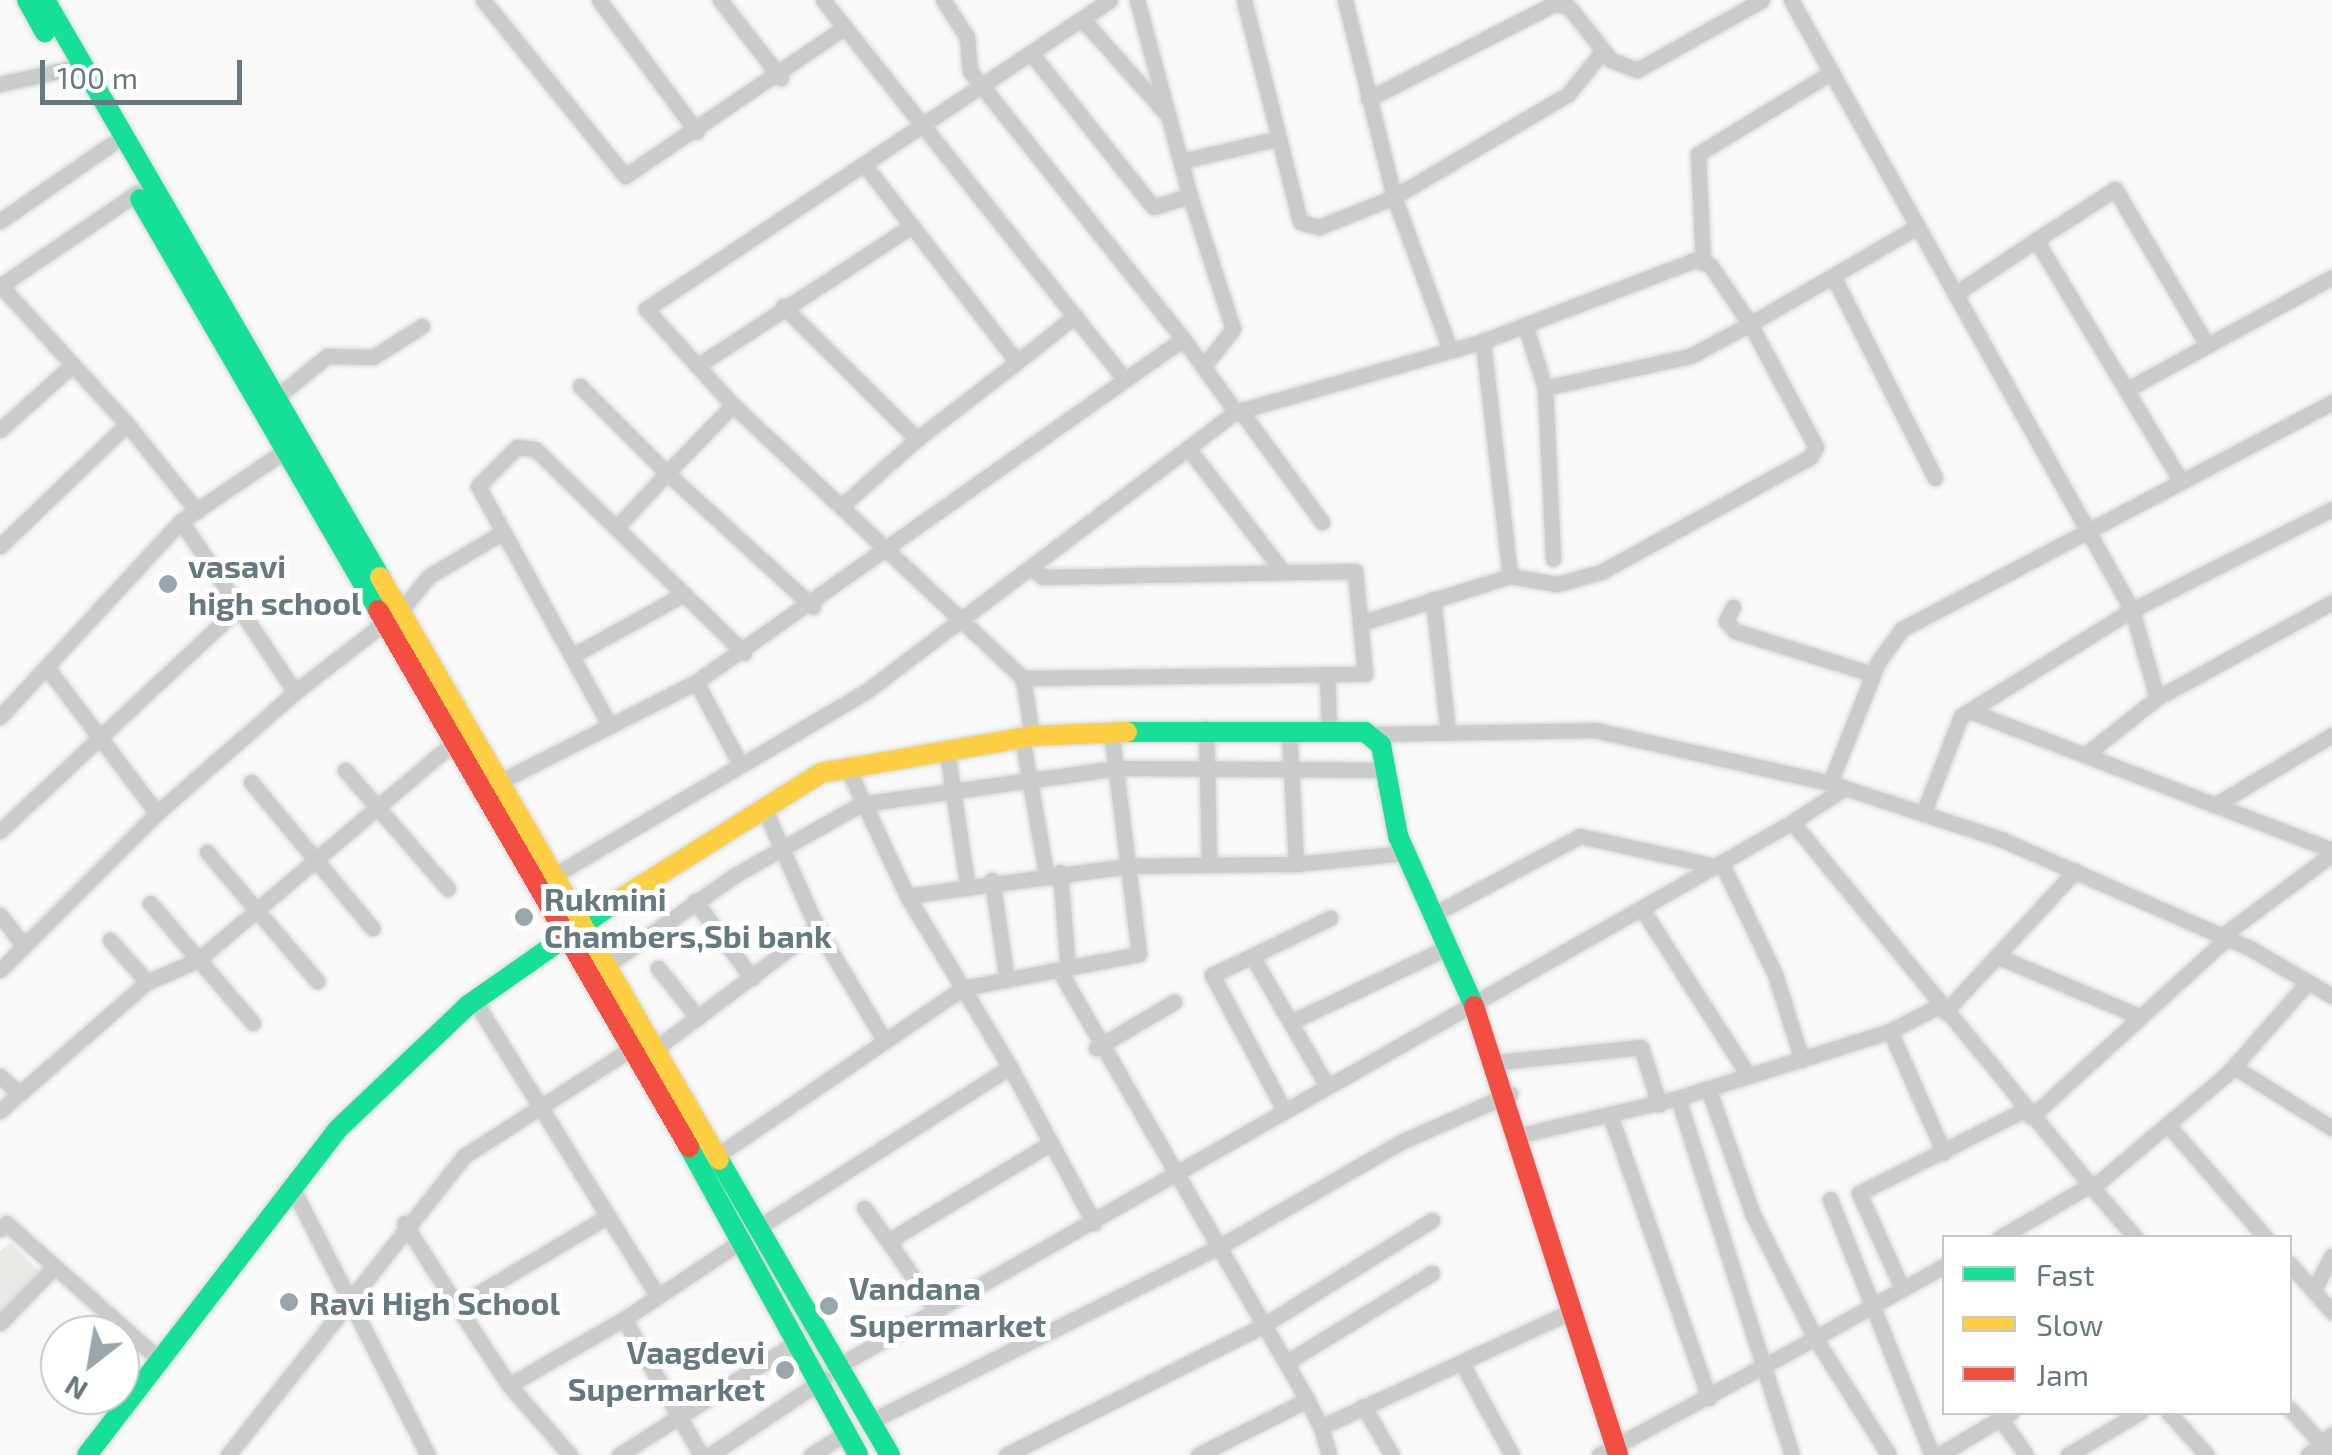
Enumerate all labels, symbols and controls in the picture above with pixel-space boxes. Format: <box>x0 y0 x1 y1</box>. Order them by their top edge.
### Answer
scale bar <box>45 40 248 102</box>
text: 100 m <box>57 59 138 95</box>
place label: vasavi high school <box>188 547 362 622</box>
marker: vasavi high school <box>157 573 179 595</box>
place label: Rukmini Chambers,Sbi bank <box>544 880 832 955</box>
marker: Rukmini Chambers,Sbi bank <box>513 906 535 928</box>
legend <box>1942 1235 2292 1415</box>
text: Fast <box>2036 1256 2095 1292</box>
place label: Vandana Supermarket <box>849 1269 1046 1344</box>
place label: Ravi High School <box>309 1283 560 1321</box>
marker: Ravi High School <box>278 1291 300 1313</box>
marker: Vandana Supermarket <box>818 1295 840 1317</box>
text: Slow <box>2036 1306 2103 1342</box>
north arrow <box>40 1315 140 1415</box>
place label: Vaagdevi Supermarket <box>568 1333 765 1408</box>
text: Jam <box>2036 1356 2089 1392</box>
marker: Vaagdevi Supermarket <box>774 1359 796 1381</box>
text: N <box>58 1369 93 1409</box>

